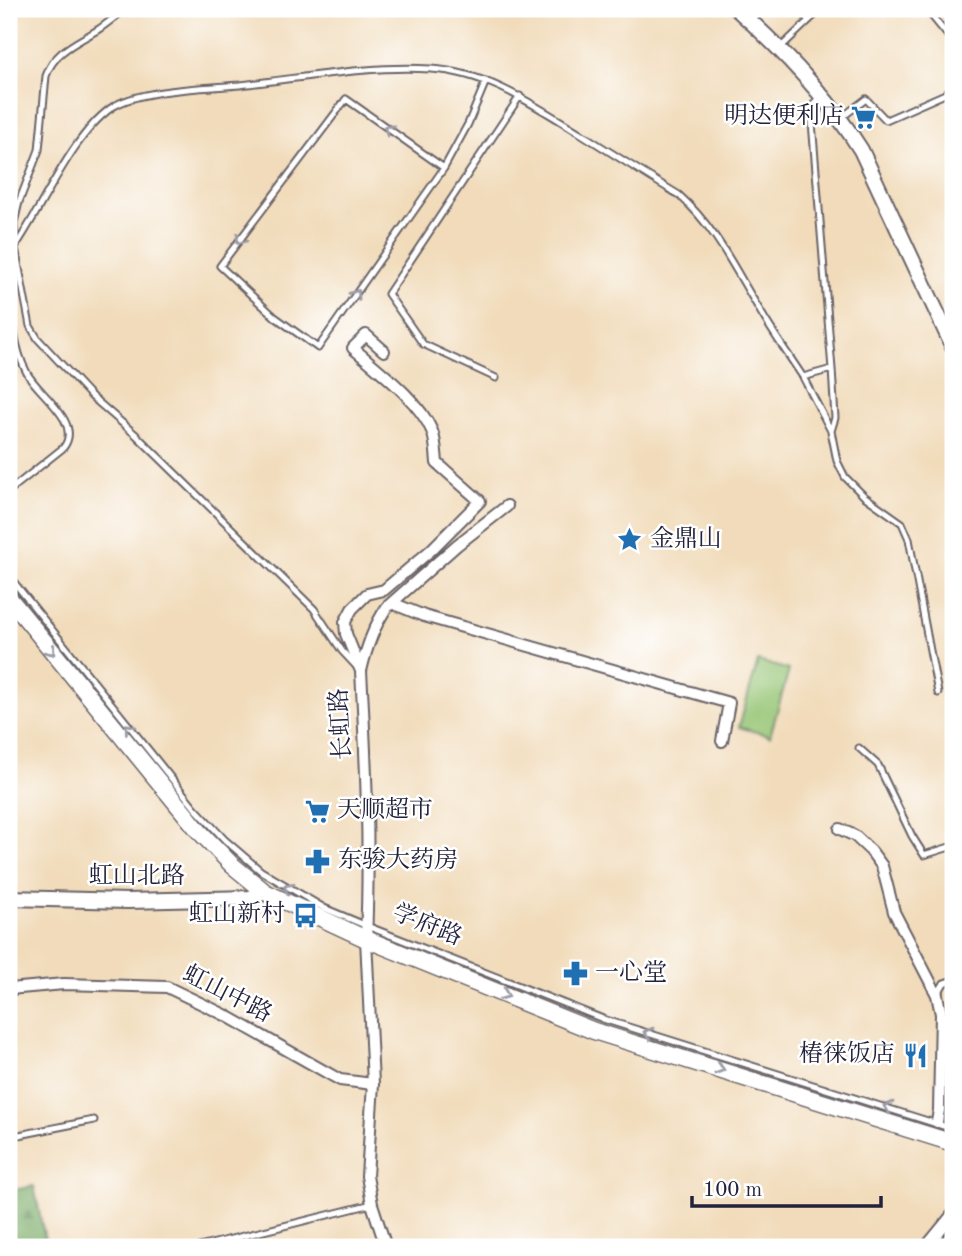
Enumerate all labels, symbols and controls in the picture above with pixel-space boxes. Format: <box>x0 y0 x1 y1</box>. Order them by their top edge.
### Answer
place label: 明达便利店 <box>724 102 844 129</box>
supermarket icon: 明达便利店 <box>850 103 878 131</box>
one-way arrow <box>383 125 396 137</box>
one-way arrow <box>236 232 248 245</box>
one-way arrow <box>348 289 360 302</box>
place label: 金鼎山 <box>650 525 722 552</box>
place icon: 金鼎山 <box>616 526 644 554</box>
one-way arrow <box>43 644 56 656</box>
street label: 长虹路 <box>325 687 356 761</box>
one-way arrow <box>125 723 138 735</box>
place label: 天顺超市 <box>337 796 433 823</box>
supermarket icon: 天顺超市 <box>303 797 331 825</box>
place label: 东骏大药房 <box>338 846 458 873</box>
pharmacy icon: 东骏大药房 <box>304 847 332 875</box>
street label: 虹山北路 <box>89 862 185 889</box>
one-way arrow <box>283 883 296 896</box>
street label: 学府路 <box>389 899 466 951</box>
place label: 虹山新村 <box>189 900 285 927</box>
bus stop icon: 虹山新村 <box>291 901 319 929</box>
place label: 一心堂 <box>595 959 667 986</box>
street label: 虹山中路 <box>179 960 277 1027</box>
pharmacy icon: 一心堂 <box>561 960 589 988</box>
one-way arrow <box>498 987 510 1001</box>
one-way arrow <box>642 1027 654 1041</box>
place label: 椿徕饭店 <box>799 1040 895 1067</box>
restaurant icon: 椿徕饭店 <box>901 1041 929 1069</box>
one-way arrow <box>714 1061 726 1076</box>
one-way arrow <box>883 1101 895 1116</box>
scale bar <box>692 1165 881 1209</box>
text: 100 m <box>703 1180 762 1201</box>

